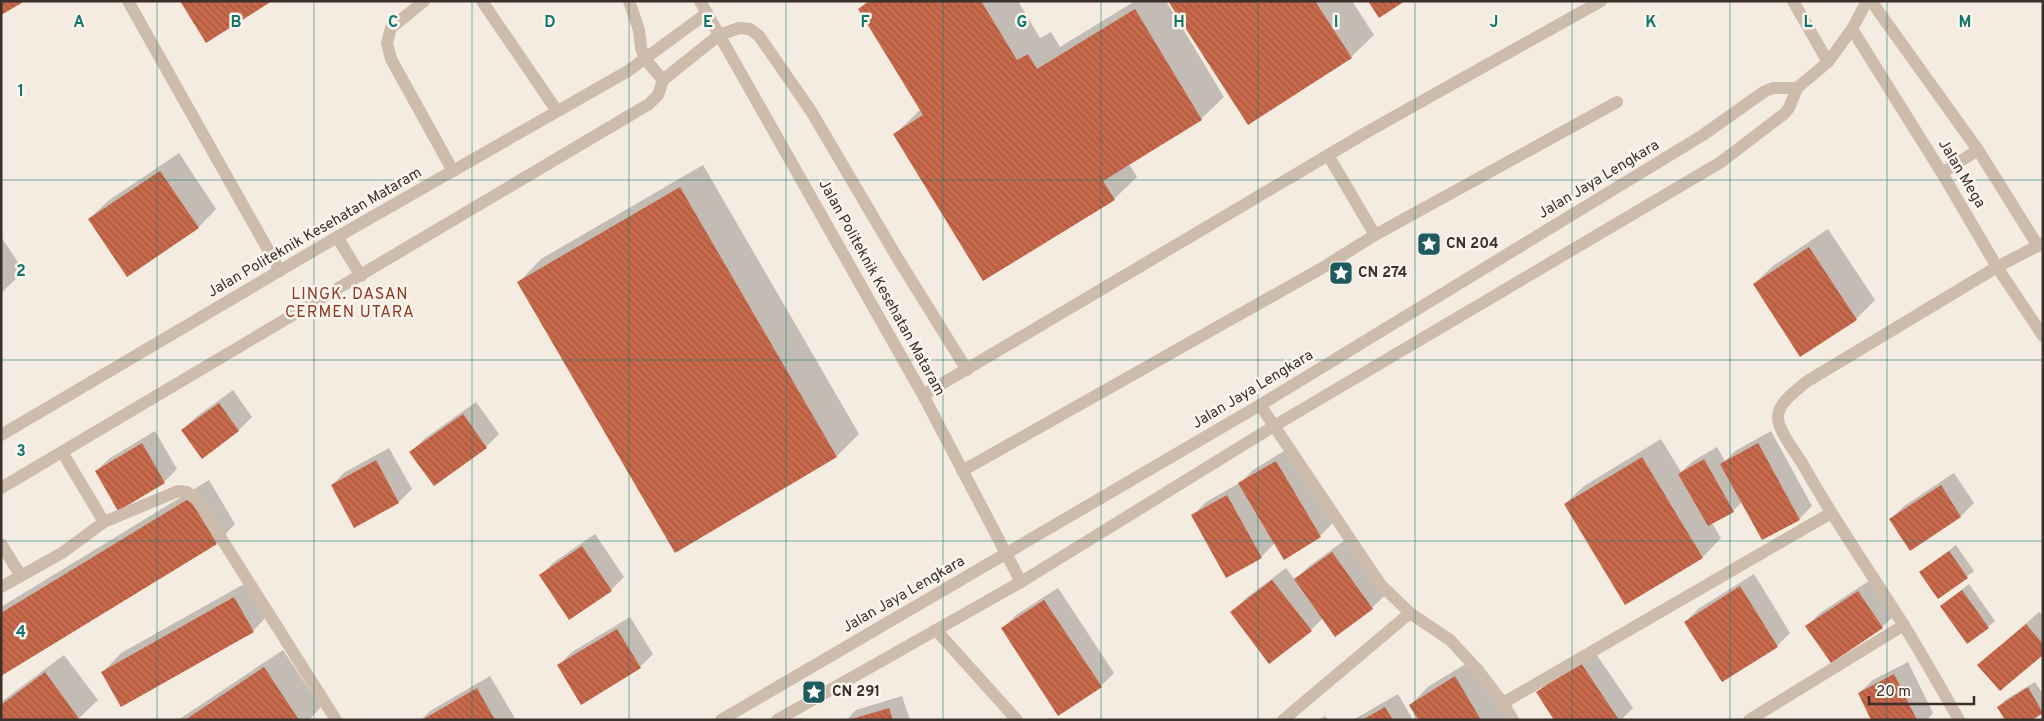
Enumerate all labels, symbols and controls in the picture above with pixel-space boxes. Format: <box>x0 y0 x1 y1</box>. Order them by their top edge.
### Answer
text: A <box>73 13 85 33</box>
text: B <box>230 13 242 33</box>
text: C <box>388 13 398 33</box>
text: D <box>544 13 556 33</box>
text: E <box>703 13 713 33</box>
text: F <box>860 13 870 33</box>
text: G <box>1017 13 1027 33</box>
text: H <box>1173 13 1185 33</box>
text: I <box>1334 13 1338 33</box>
text: J <box>1490 13 1498 33</box>
text: K <box>1645 13 1657 33</box>
text: L <box>1803 13 1813 33</box>
text: M <box>1959 13 1971 33</box>
text: 1 <box>18 82 24 102</box>
street label: Jalan Jaya Lengkara <box>1535 136 1663 224</box>
street label: Jalan Mega <box>1933 136 1989 212</box>
street label: Jalan Politeknik Kesehatan Mataram <box>204 164 426 302</box>
street label: Jalan Politeknik Kesehatan Mataram <box>813 176 949 400</box>
place icon: CN 204 <box>1416 231 1442 257</box>
place label: CN 204 <box>1446 235 1499 254</box>
place icon: CN 274 <box>1328 260 1354 286</box>
text: 2 <box>16 262 26 282</box>
place label: CN 274 <box>1358 264 1407 283</box>
district label: LINGK. DASAN CERMEN UTARA <box>285 285 415 323</box>
street label: Jalan Jaya Lengkara <box>1189 346 1317 434</box>
text: 3 <box>16 442 26 462</box>
street label: Jalan Jaya Lengkara <box>840 552 968 638</box>
text: 4 <box>16 623 26 643</box>
scale bar <box>1869 674 1974 706</box>
place icon: CN 291 <box>801 679 827 705</box>
place label: CN 291 <box>832 683 880 702</box>
text: 20 m <box>1876 683 1911 702</box>

